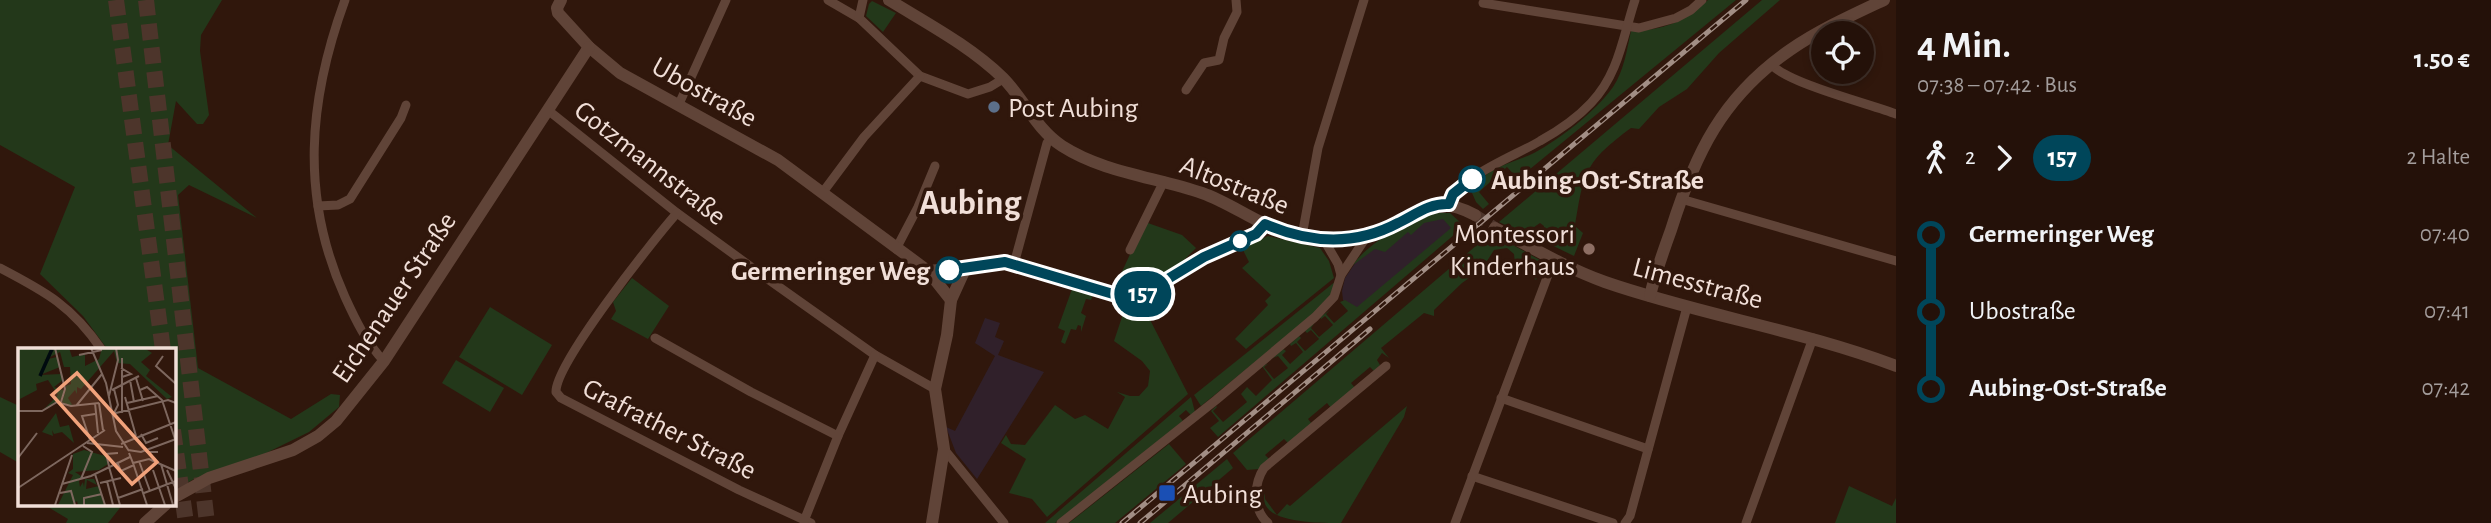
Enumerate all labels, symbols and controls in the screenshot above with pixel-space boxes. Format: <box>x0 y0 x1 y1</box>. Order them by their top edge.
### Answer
map controls <box>1811 21 1874 84</box>
button: locate <box>1811 21 1874 84</box>
text: 4 Min. <box>1917 27 2011 65</box>
text: 1.50 € <box>2414 46 2470 72</box>
street label: Ubostraße <box>647 53 761 133</box>
text: 07:38 – 07:42 · Bus <box>1917 74 2077 97</box>
place label: Post Aubing <box>1008 95 1139 123</box>
street label: Gotzmannstraße <box>569 96 731 231</box>
marker: Post Aubing <box>986 99 1002 115</box>
icon: walk <box>1917 139 1955 177</box>
icon: forward <box>1985 139 2023 177</box>
text: 2 <box>1965 146 1975 169</box>
text: 157 <box>2047 146 2077 170</box>
text: 2 Halte <box>2407 146 2470 169</box>
street label: Altostraße <box>1176 151 1293 220</box>
marker: Aubing-Ost-Straße <box>1459 166 1485 192</box>
place label: Aubing-Ost-Straße <box>1491 167 1704 195</box>
district label: Aubing <box>919 186 1022 221</box>
street label: Eichenauer Straße <box>327 208 462 388</box>
place label: Montessori Kinderhaus <box>1450 221 1575 281</box>
text: Germeringer Weg <box>1969 221 2154 247</box>
text: 07:40 <box>2420 223 2470 246</box>
unlabelled marker <box>1230 231 1250 251</box>
marker: Montessori Kinderhaus <box>1581 241 1597 257</box>
street label: Limesstraße <box>1629 253 1766 315</box>
marker: Germeringer Weg <box>936 257 962 283</box>
place label: Germeringer Weg <box>731 258 931 286</box>
line badge: 157 <box>1103 271 1183 317</box>
text: 157 <box>1128 282 1158 306</box>
text: Ubostraße <box>1969 298 2076 324</box>
text: 07:41 <box>2424 300 2470 323</box>
inset map <box>18 348 175 505</box>
street label: Grafrather Straße <box>578 374 760 485</box>
text: Aubing-Ost-Straße <box>1969 375 2167 401</box>
text: 07:42 <box>2421 377 2470 400</box>
place label: Aubing <box>1183 481 1263 509</box>
marker: Aubing <box>1157 483 1177 503</box>

